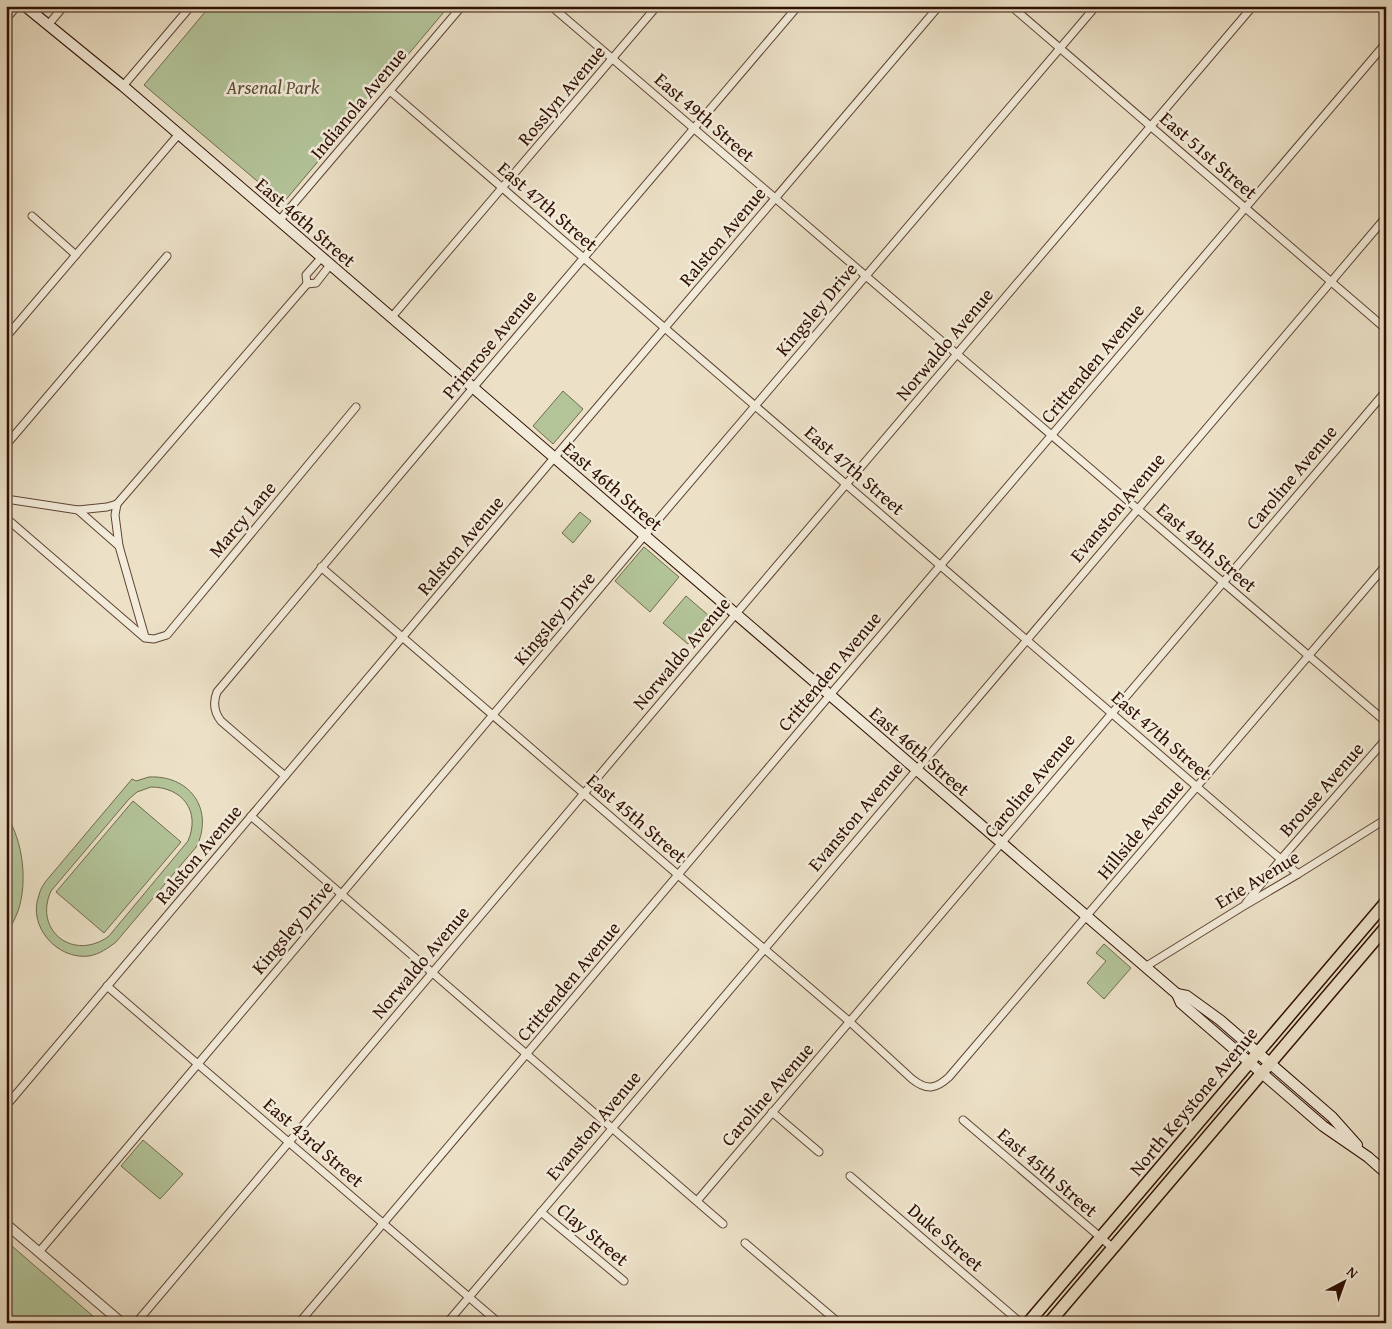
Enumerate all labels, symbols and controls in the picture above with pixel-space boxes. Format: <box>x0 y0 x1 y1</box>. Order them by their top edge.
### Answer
street label: Rosslyn Avenue <box>510 39 612 151</box>
street label: Indianola Avenue <box>303 41 413 165</box>
street label: East 49th Street <box>649 65 762 169</box>
park label: Arsenal Park <box>226 73 320 101</box>
street label: East 51st Street <box>1154 104 1264 206</box>
street label: East 47th Street <box>492 154 605 258</box>
street label: East 46th Street <box>250 170 363 274</box>
street label: Ralston Avenue <box>672 180 772 292</box>
street label: Kingsley Drive <box>768 256 864 362</box>
street label: Norwaldo Avenue <box>888 281 1000 407</box>
street label: Primrose Avenue <box>435 283 543 405</box>
street label: Crittenden Avenue <box>1033 297 1151 429</box>
street label: East 47th Street <box>799 418 912 522</box>
street label: Caroline Avenue <box>1239 418 1343 536</box>
street label: East 46th Street <box>557 434 670 538</box>
street label: Evanston Avenue <box>1063 446 1171 568</box>
street label: Marcy Lane <box>202 475 282 563</box>
street label: Ralston Avenue <box>410 489 510 601</box>
street label: East 49th Street <box>1151 495 1264 599</box>
street label: Kingsley Drive <box>506 565 602 671</box>
street label: Norwaldo Avenue <box>625 590 737 716</box>
street label: Crittenden Avenue <box>770 605 888 737</box>
street label: East 47th Street <box>1106 683 1219 787</box>
street label: East 46th Street <box>864 699 977 803</box>
street label: Caroline Avenue <box>977 726 1081 844</box>
street label: Brouse Avenue <box>1272 735 1370 842</box>
street label: Evanston Avenue <box>801 755 909 877</box>
street label: East 45th Street <box>581 766 694 870</box>
street label: Hillside Avenue <box>1090 773 1190 885</box>
street label: Ralston Avenue <box>148 798 248 910</box>
street label: Erie Avenue <box>1209 843 1305 915</box>
street label: Kingsley Drive <box>244 874 340 980</box>
street label: Norwaldo Avenue <box>364 899 476 1025</box>
street label: Crittenden Avenue <box>509 915 627 1047</box>
street label: North Keystone Avenue <box>1122 1020 1264 1182</box>
street label: Caroline Avenue <box>714 1036 820 1152</box>
street label: Evanston Avenue <box>539 1064 647 1186</box>
street label: East 43rd Street <box>258 1090 371 1194</box>
street label: East 45th Street <box>992 1120 1105 1224</box>
street label: Clay Street <box>551 1196 635 1273</box>
street label: Duke Street <box>902 1196 990 1278</box>
north arrow <box>1320 1256 1370 1306</box>
text: N <box>1342 1262 1363 1283</box>

